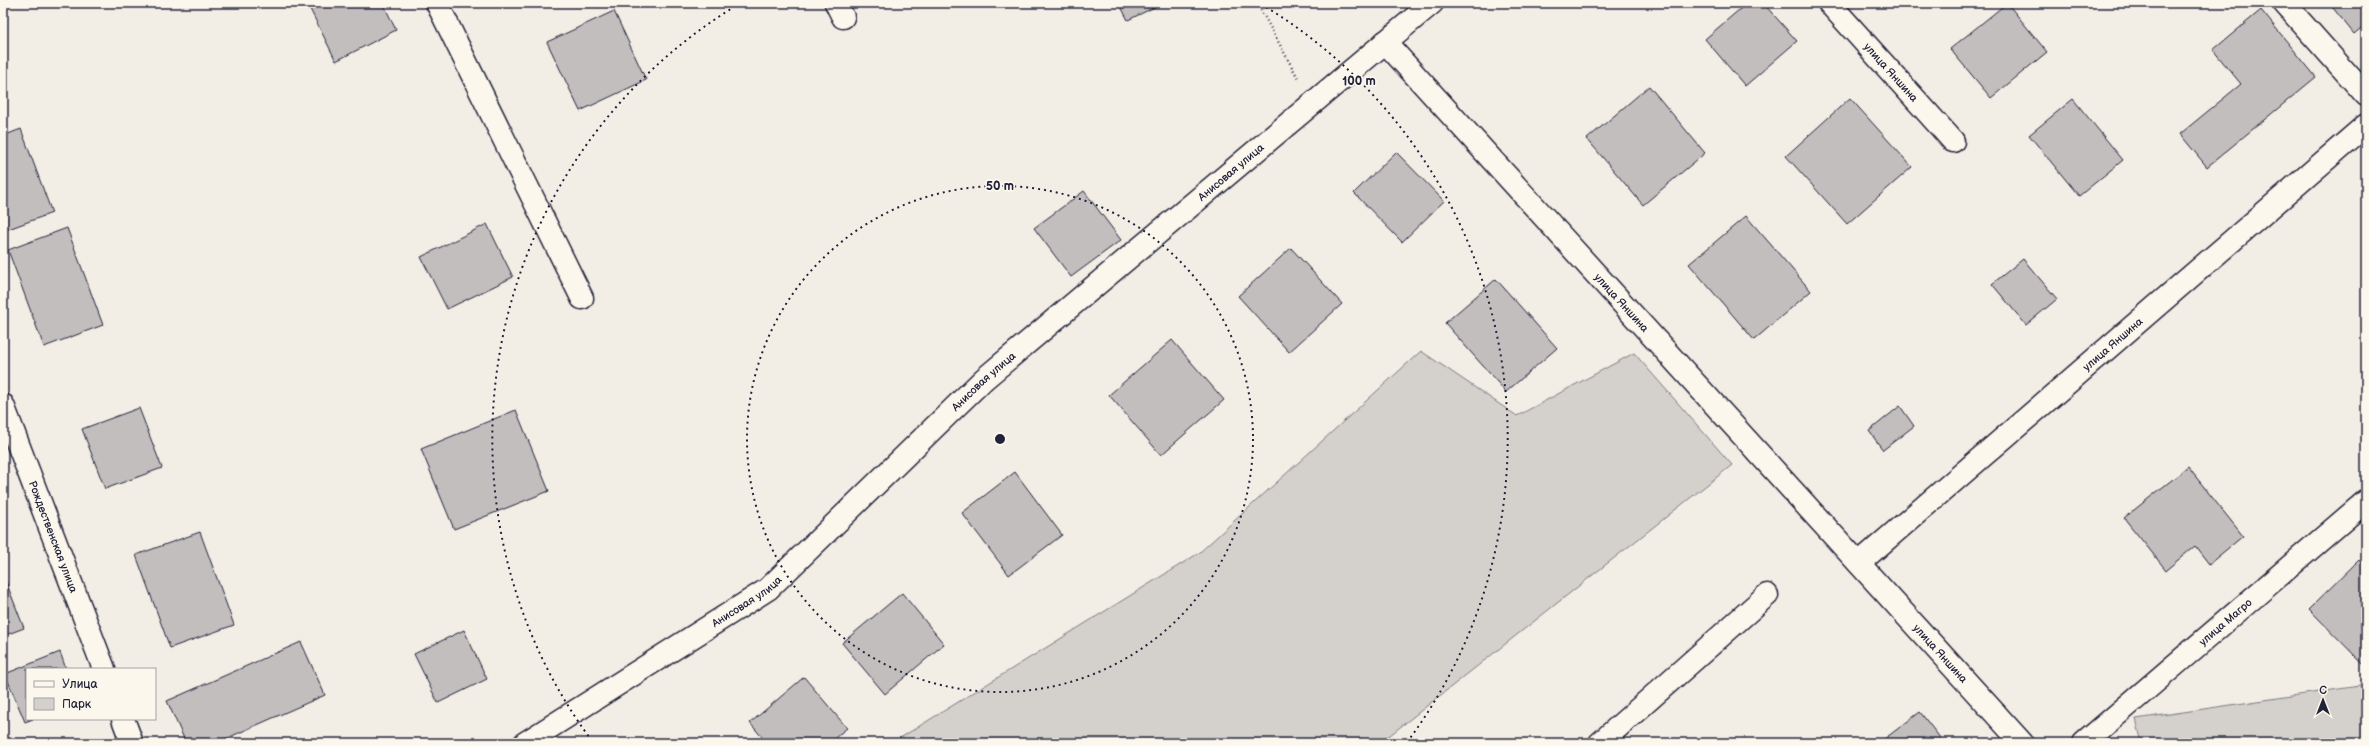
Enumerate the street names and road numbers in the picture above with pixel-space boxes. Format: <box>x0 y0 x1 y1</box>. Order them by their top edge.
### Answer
street label: улица Яншина <box>1861 40 1921 105</box>
street label: Анисовая улица <box>1194 140 1267 204</box>
street label: улица Яншина <box>1592 270 1652 335</box>
street label: улица Яншина <box>2080 314 2145 373</box>
street label: Анисовая улица <box>948 349 1018 414</box>
street label: Рождественская улица <box>26 479 81 595</box>
street label: Анисовая улица <box>708 573 785 630</box>
street label: улица Магро <box>2196 595 2254 648</box>
street label: улица Яншина <box>1911 621 1971 686</box>

